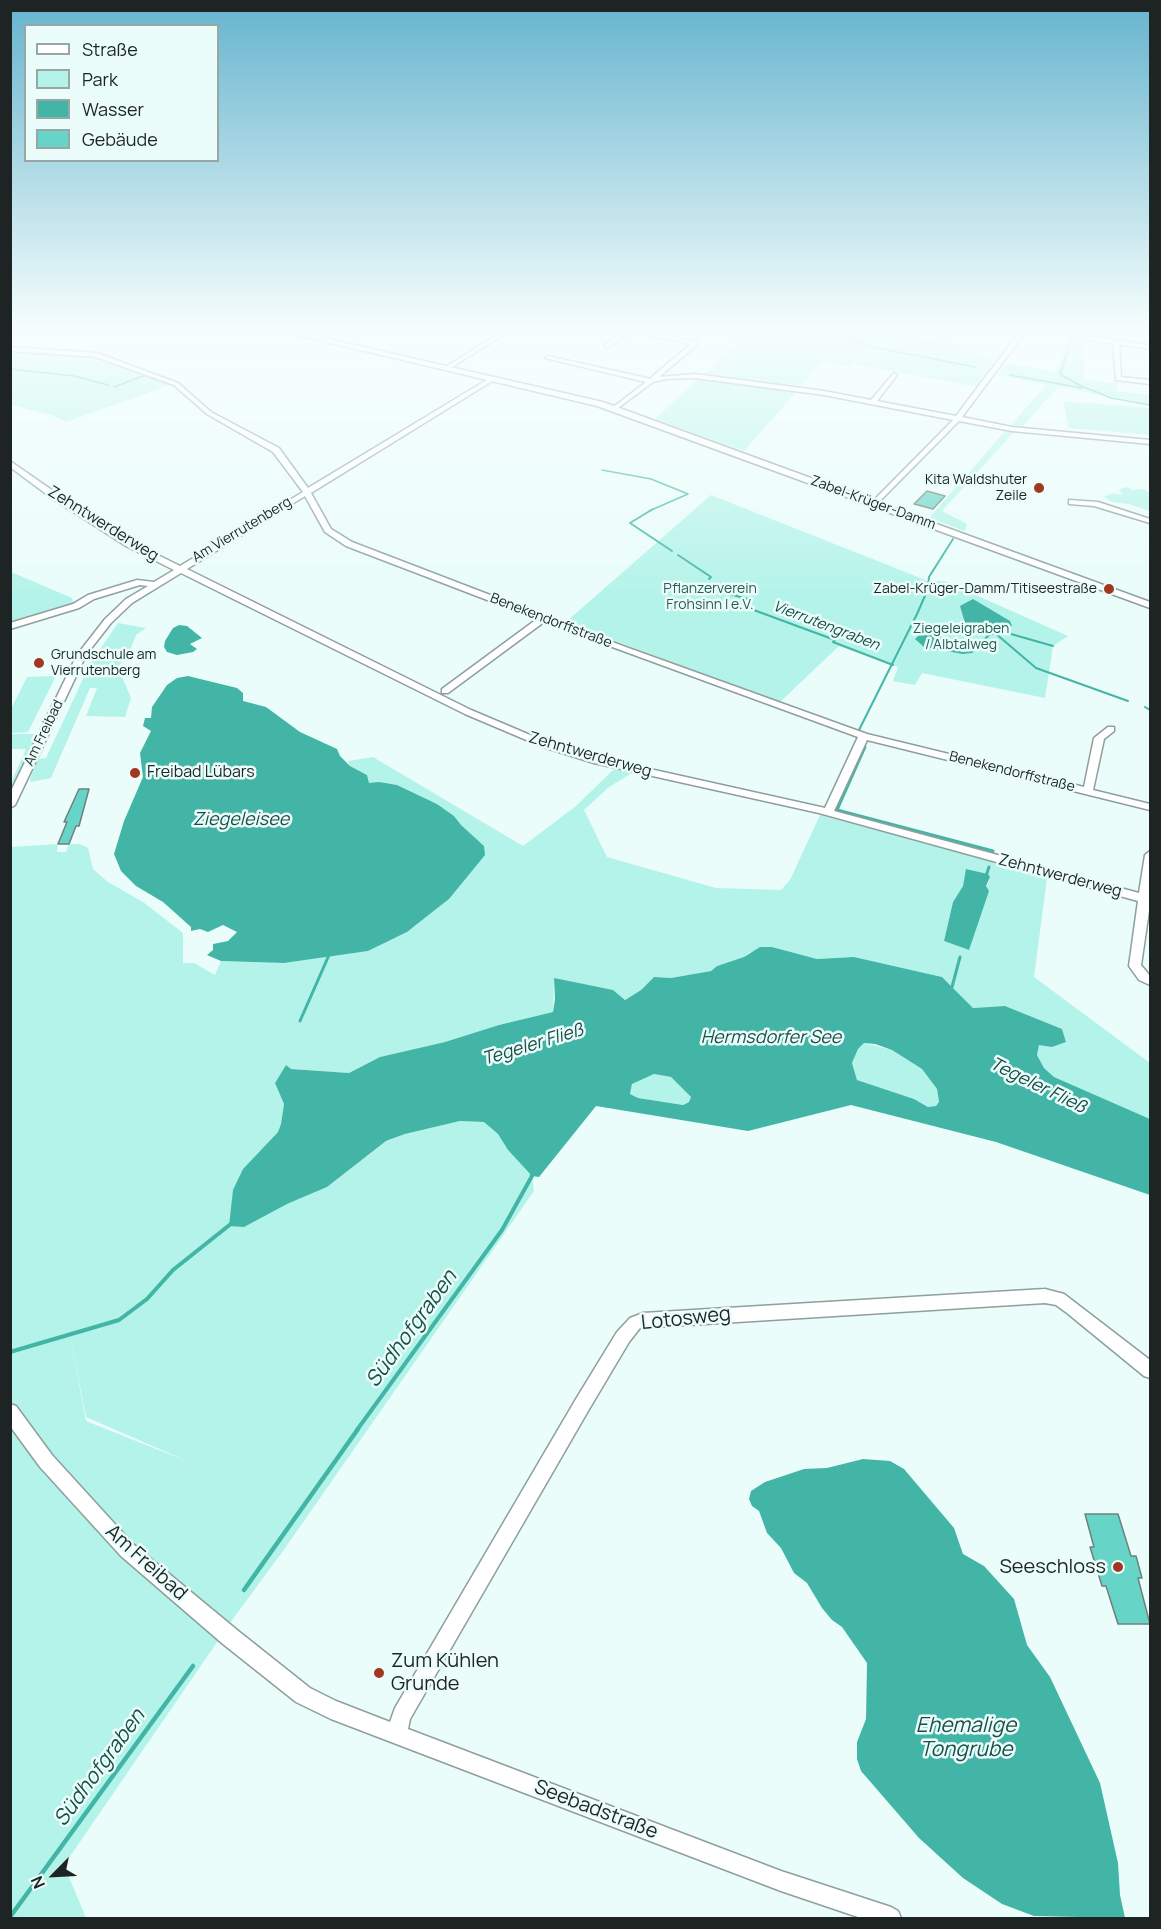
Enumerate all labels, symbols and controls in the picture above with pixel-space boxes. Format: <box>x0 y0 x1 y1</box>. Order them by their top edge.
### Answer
legend <box>24 24 219 162</box>
text: Straße <box>82 37 138 61</box>
text: Park <box>82 67 118 91</box>
text: Wasser <box>82 97 144 121</box>
text: Gebäude <box>82 127 158 151</box>
place label: Kita Waldshuter Zeile <box>925 472 1027 504</box>
street label: Zabel-Krüger-Damm <box>808 473 938 533</box>
marker: Kita Waldshuter Zeile <box>1032 481 1046 495</box>
street label: Zehntwerderweg <box>44 482 162 566</box>
street label: Am Vierrutenberg <box>189 494 295 566</box>
park label: Pflanzerverein Frohsinn I e.V. <box>663 581 757 614</box>
place label: Zabel-Krüger-Damm/Titiseestraße <box>873 581 1097 597</box>
marker: Zabel-Krüger-Damm/Titiseestraße <box>1102 582 1116 596</box>
street label: Benekendorffstraße <box>488 590 614 652</box>
water label: Vierrutengraben <box>770 597 882 655</box>
park label: Ziegeleigraben / Albtalweg <box>913 621 1009 654</box>
place label: Grundschule am Vierrutenberg <box>51 647 156 680</box>
marker: Grundschule am Vierrutenberg <box>32 656 46 670</box>
street label: Am Freibad <box>21 697 67 769</box>
street label: Zehntwerderweg <box>526 728 654 782</box>
street label: Benekendorffstraße <box>947 748 1077 796</box>
place label: Freibad Lübars <box>147 763 255 783</box>
marker: Freibad Lübars <box>128 766 142 780</box>
water label: Ziegeleisee <box>193 809 289 831</box>
street label: Zehntwerderweg <box>996 850 1124 902</box>
water label: Tegeler Fließ <box>480 1019 586 1071</box>
water label: Hermsdorfer See <box>701 1027 841 1049</box>
water label: Tegeler Fließ <box>986 1053 1090 1119</box>
water label: Südhofgraben <box>361 1266 463 1392</box>
street label: Lotosweg <box>640 1302 732 1336</box>
street label: Am Freibad <box>100 1520 192 1606</box>
place label: Seeschloss <box>999 1555 1106 1579</box>
marker: Seeschloss <box>1111 1560 1125 1574</box>
place label: Zum Kühlen Grunde <box>391 1649 499 1696</box>
marker: Zum Kühlen Grunde <box>372 1666 386 1680</box>
water label: Südhofgraben <box>49 1705 151 1831</box>
water label: Ehemalige Tongrube <box>916 1713 1016 1763</box>
street label: Seebadstraße <box>531 1775 661 1845</box>
north arrow <box>24 1845 84 1905</box>
text: N <box>25 1873 50 1892</box>

